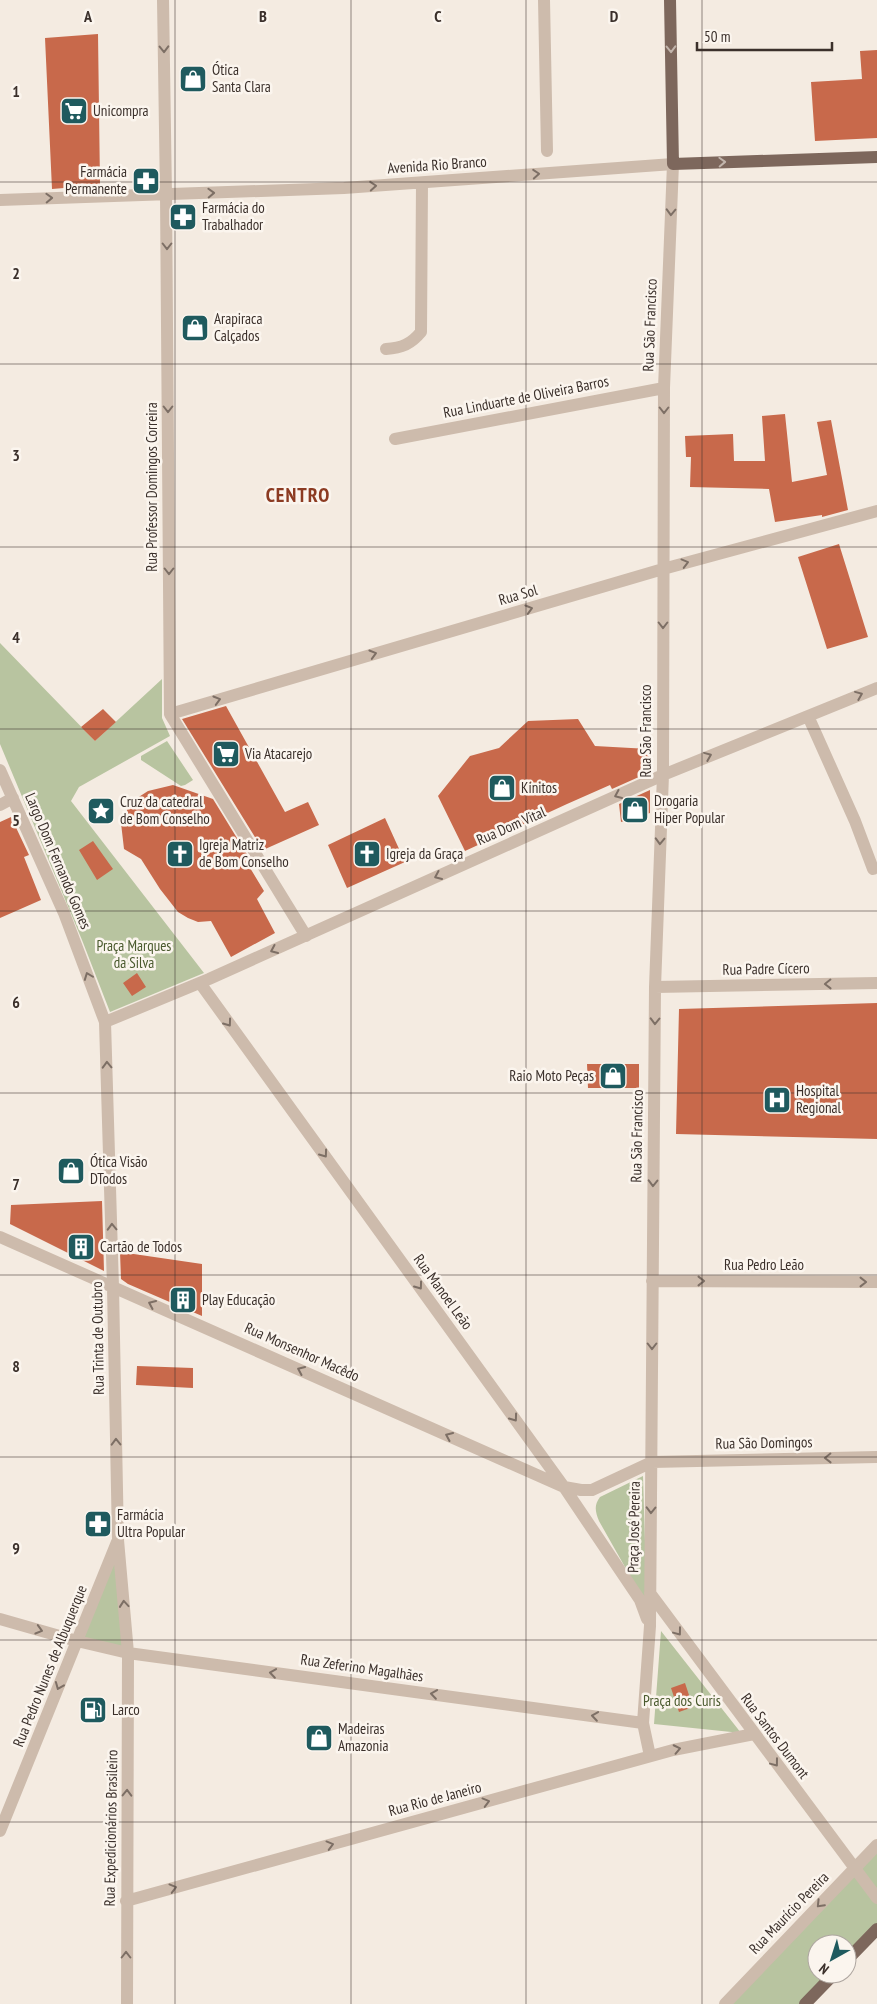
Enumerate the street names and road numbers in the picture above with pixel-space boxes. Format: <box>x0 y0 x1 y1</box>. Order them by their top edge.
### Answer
street label: Avenida Rio Branco <box>387 152 487 177</box>
street label: Rua São Francisco <box>638 278 661 372</box>
street label: Rua Linduarte de Oliveira Barros <box>442 371 610 422</box>
street label: Rua Professor Domingos Correira <box>142 402 161 572</box>
street label: Rua Sol <box>496 580 540 609</box>
street label: Rua São Francisco <box>636 684 655 778</box>
street label: Largo Dom Fernando Gomes <box>21 790 96 932</box>
street label: Rua Dom Vital <box>473 802 549 849</box>
street label: Rua Padre Cícero <box>722 958 810 979</box>
street label: Rua São Francisco <box>626 1089 647 1183</box>
street label: Rua Manoel Leão <box>410 1250 477 1333</box>
street label: Rua Pedro Leão <box>724 1255 804 1274</box>
street label: Rua Trinta de Outubro <box>87 1281 108 1395</box>
street label: Rua Monsenhor Macêdo <box>242 1318 363 1385</box>
street label: Rua São Domingos <box>715 1432 813 1453</box>
street label: Praça José Pereira <box>623 1481 644 1573</box>
street label: Rua Pedro Nunes de Albuquerque <box>8 1582 91 1750</box>
street label: Rua Zeferino Magalhães <box>299 1649 425 1686</box>
street label: Rua Santos Dumont <box>737 1689 814 1782</box>
street label: Rua Expedicionários Brasileiro <box>100 1749 121 1907</box>
street label: Rua Rio de Janeiro <box>386 1777 483 1820</box>
street label: Rua Maurício Pereira <box>745 1868 833 1958</box>

